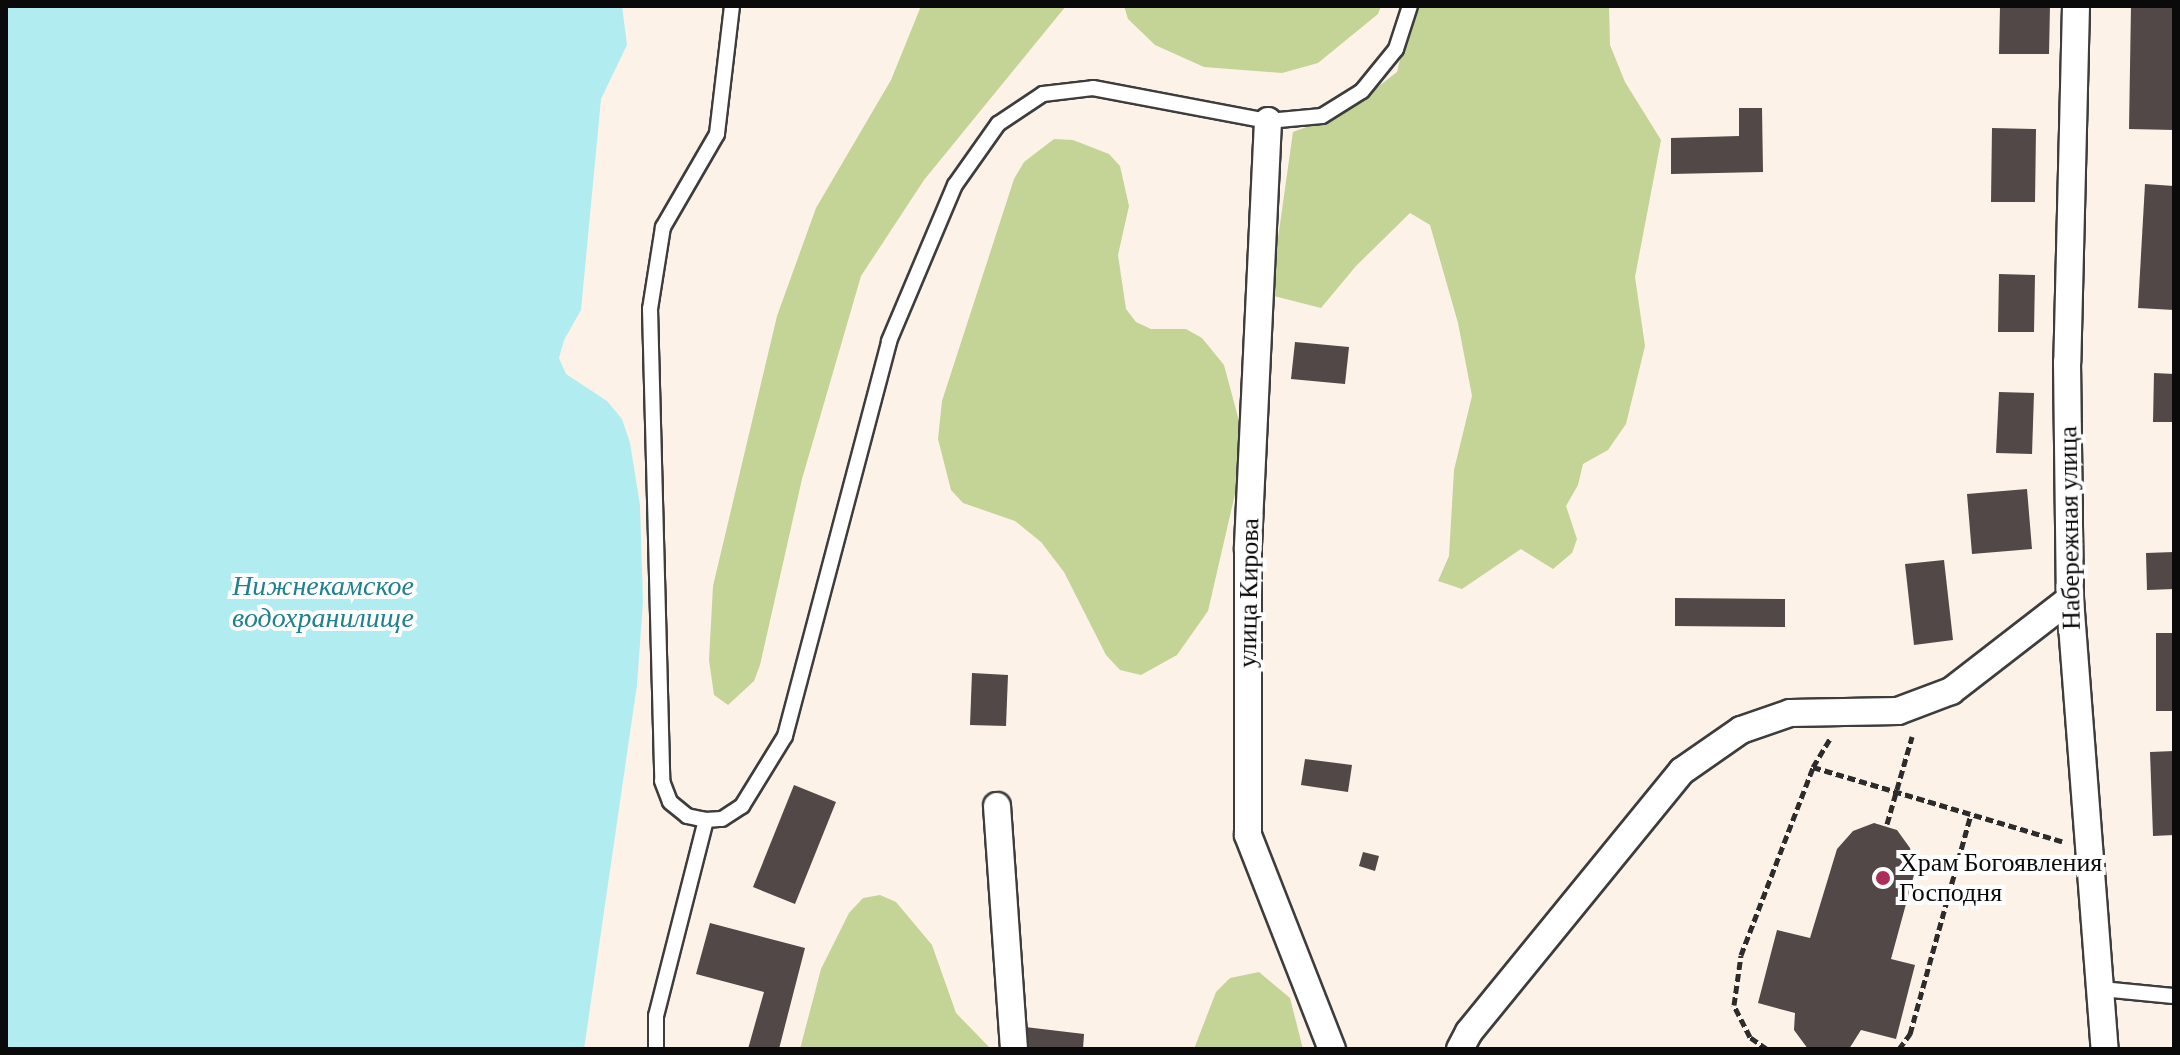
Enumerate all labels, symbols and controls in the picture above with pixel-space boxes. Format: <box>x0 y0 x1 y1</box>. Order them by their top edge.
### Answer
street label: Набережная улица <box>2053 426 2087 630</box>
street label: улица Кирова <box>1232 518 1266 668</box>
water label: Нижнекамское водохранилище <box>232 569 414 635</box>
place label: Храм Богоявления Господня <box>1899 847 2102 908</box>
marker: Храм Богоявления Господня <box>1874 869 1892 887</box>

